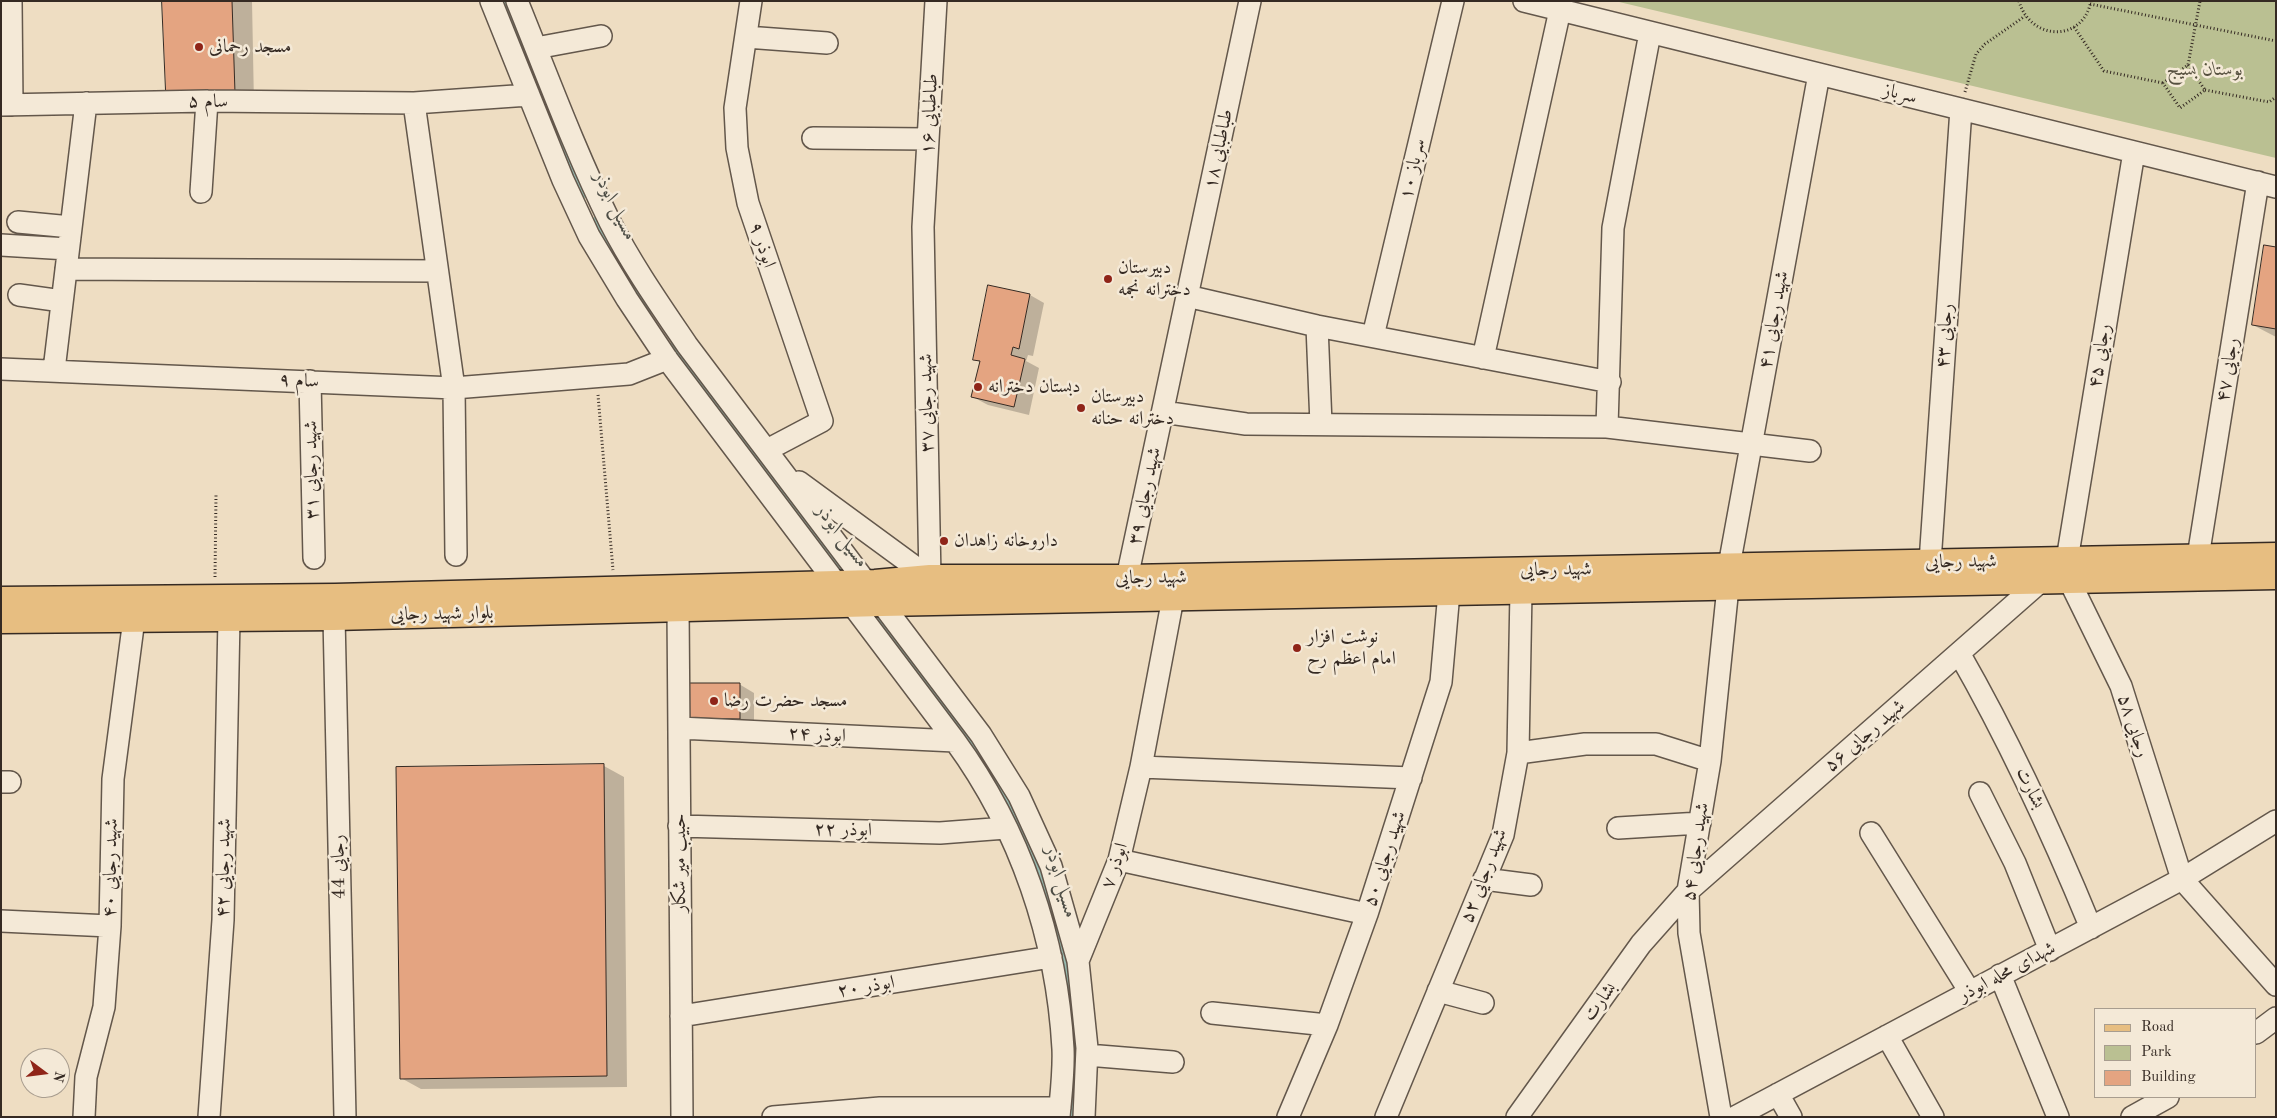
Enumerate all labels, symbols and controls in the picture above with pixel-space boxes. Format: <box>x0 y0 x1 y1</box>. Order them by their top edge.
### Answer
place label: مسجد رحمانی <box>209 36 291 58</box>
marker: مسجد رحمانی <box>193 41 205 53</box>
park label: بوستان بسیج <box>2167 59 2243 81</box>
street label: طباطبایی ۱۶ <box>916 73 944 155</box>
street label: سرباز <box>1881 79 1919 109</box>
street label: سام ۵ <box>188 91 228 113</box>
street label: طباطبایی ۱۸ <box>1199 107 1239 191</box>
street label: سرباز ۱۰ <box>1395 136 1431 202</box>
water label: مسیل ابوذر <box>588 167 642 245</box>
street label: ابوذر ۹ <box>744 219 780 271</box>
place label: دبیرستان دخترانه نجمه <box>1118 257 1191 301</box>
street label: شهید رجایی ۴۱ <box>1754 269 1794 371</box>
marker: دبیرستان دخترانه نجمه <box>1102 273 1114 285</box>
street label: رجایی ۴۳ <box>1931 303 1959 369</box>
street label: رجایی ۴۵ <box>2084 322 2116 390</box>
street label: رجایی ۴۷ <box>2212 336 2244 404</box>
street label: شهید رجایی ۳۷ <box>915 353 939 453</box>
street label: سام ۹ <box>278 369 320 393</box>
place label: دبستان دخترانه <box>988 376 1081 398</box>
marker: دبستان دخترانه <box>972 381 984 393</box>
place label: دبیرستان دخترانه حنانه <box>1091 386 1174 430</box>
marker: دبیرستان دخترانه حنانه <box>1075 402 1087 414</box>
street label: شهید رجایی ۳۱ <box>300 420 324 520</box>
street label: شهید رجایی ۳۹ <box>1124 445 1166 547</box>
water label: مسیل ابوذر <box>810 499 874 573</box>
place label: داروخانه زاهدان <box>954 530 1058 552</box>
marker: داروخانه زاهدان <box>938 535 950 547</box>
street label: شهید رجایی <box>1925 550 1997 574</box>
street label: شهید رجایی <box>1520 558 1592 582</box>
street label: شهید رجایی <box>1115 566 1187 590</box>
street label: بلوار شهید رجایی <box>390 602 494 626</box>
place label: نوشت افزار امام اعظم رح <box>1307 626 1396 670</box>
marker: نوشت افزار امام اعظم رح <box>1291 642 1303 654</box>
place label: مسجد حضرت رضا <box>724 690 847 712</box>
street label: رجایی ۵۸ <box>2112 692 2154 760</box>
marker: مسجد حضرت رضا <box>708 695 720 707</box>
street label: شهید رجایی ۵۶ <box>1820 695 1910 777</box>
street label: ابوذر ۲۴ <box>787 722 847 748</box>
street label: بشارت <box>2010 764 2050 812</box>
street label: شهید رجایی ۵۴ <box>1678 801 1714 903</box>
street label: شهید رجایی ۵۰ <box>1359 808 1411 910</box>
street label: حبیب میر شکار <box>669 814 691 912</box>
street label: شهید رجایی ۴۰ <box>99 818 123 918</box>
street label: شهید رجایی ۴۲ <box>212 818 236 918</box>
street label: ابوذر ۲۲ <box>814 818 872 842</box>
street label: شهید رجایی ۵۲ <box>1456 826 1512 926</box>
street label: رجایی 44 <box>327 834 351 900</box>
street label: ابوذر ۷ <box>1097 840 1133 892</box>
water label: مسیل ابوذر <box>1039 843 1083 921</box>
street label: شهدای محله ابوذر <box>1955 937 2059 1007</box>
street label: ابوذر ۲۰ <box>836 971 896 1003</box>
street label: بشارت <box>1578 978 1622 1026</box>
legend <box>2094 1008 2257 1098</box>
text: Road <box>2141 1020 2174 1035</box>
text: Park <box>2141 1045 2172 1060</box>
north arrow <box>20 1048 70 1098</box>
text: N <box>50 1070 67 1084</box>
text: Building <box>2141 1070 2196 1085</box>

